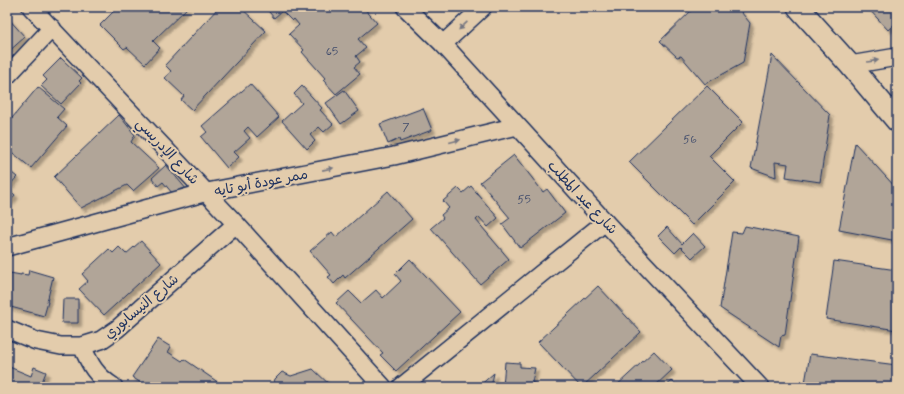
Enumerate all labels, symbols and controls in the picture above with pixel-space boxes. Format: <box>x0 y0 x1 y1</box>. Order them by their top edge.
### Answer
one-way arrow <box>458 21 468 30</box>
house number: 65 <box>326 44 338 60</box>
one-way arrow <box>867 58 880 64</box>
street label: شارع الإدريسي <box>130 115 203 191</box>
house number: 7 <box>402 120 410 136</box>
house number: 56 <box>683 132 697 148</box>
one-way arrow <box>449 137 461 143</box>
street label: شارع عبد المطلب <box>543 157 621 238</box>
street label: ممر عودة أبو تايه <box>213 165 310 201</box>
one-way arrow <box>322 165 334 171</box>
house number: 55 <box>517 192 531 208</box>
street label: شارع النيسابوري <box>101 270 183 344</box>

